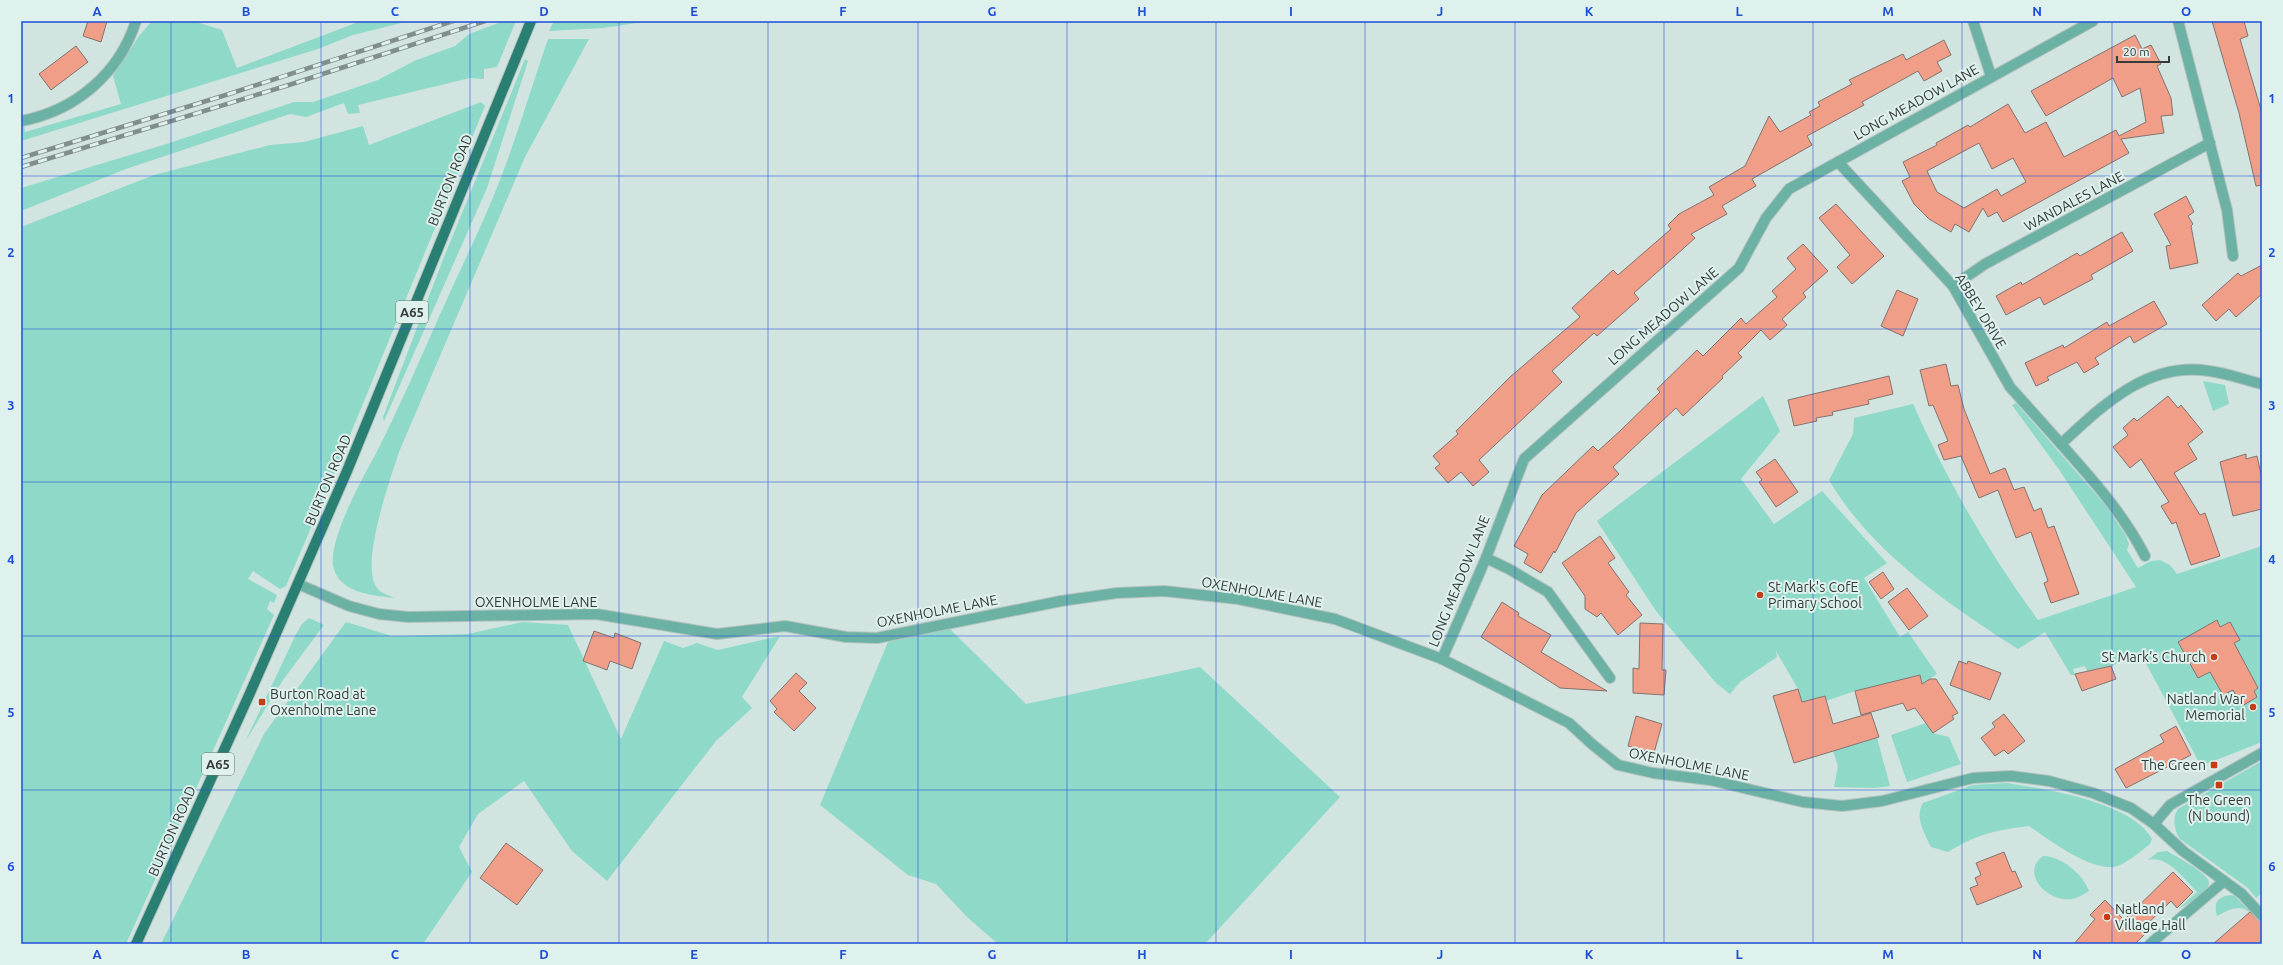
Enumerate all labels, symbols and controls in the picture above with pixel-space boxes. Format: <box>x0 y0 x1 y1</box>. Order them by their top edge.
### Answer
text: A <box>92 4 102 18</box>
text: B <box>242 4 251 18</box>
text: C <box>391 4 400 18</box>
text: D <box>539 4 549 18</box>
text: E <box>690 4 698 18</box>
text: F <box>839 4 847 18</box>
text: G <box>988 4 997 18</box>
text: H <box>1137 4 1147 18</box>
text: I <box>1289 4 1293 18</box>
text: J <box>1437 4 1443 18</box>
text: K <box>1585 4 1594 18</box>
text: L <box>1735 4 1743 18</box>
text: M <box>1882 4 1894 18</box>
text: N <box>2032 4 2042 18</box>
text: O <box>2181 4 2191 18</box>
scale bar <box>2117 38 2169 64</box>
text: 20 m <box>2123 45 2150 58</box>
street label: LONG MEADOW LANE <box>1851 61 1982 143</box>
text: 1 <box>7 91 15 105</box>
text: 1 <box>2268 91 2276 105</box>
street label: BURTON ROAD <box>424 132 476 228</box>
street label: WANDALES LANE <box>2021 168 2127 234</box>
text: 2 <box>7 245 15 259</box>
text: 2 <box>2268 245 2276 259</box>
street label: LONG MEADOW LANE <box>1605 264 1721 368</box>
street label: ABBEY DRIVE <box>1952 270 2010 352</box>
road number: A65 <box>396 301 428 323</box>
text: 3 <box>7 398 15 412</box>
text: 3 <box>2268 398 2276 412</box>
street label: BURTON ROAD <box>302 432 354 528</box>
street label: LONG MEADOW LANE <box>1425 513 1493 649</box>
text: 4 <box>7 552 15 566</box>
text: 4 <box>2268 552 2276 566</box>
street label: OXENHOLME LANE <box>1200 573 1324 611</box>
place label: St Mark's CofE Primary School <box>1768 579 1862 611</box>
marker: St Mark's CofE Primary School <box>1755 590 1765 600</box>
street label: OXENHOLME LANE <box>875 591 999 631</box>
street label: OXENHOLME LANE <box>475 594 597 610</box>
place label: St Mark’s Church <box>2101 649 2206 665</box>
marker: St Mark’s Church <box>2209 652 2219 662</box>
place label: Burton Road at Oxenholme Lane <box>270 686 376 718</box>
place label: Natland War Memorial <box>2167 691 2246 723</box>
marker: Burton Road at Oxenholme Lane <box>257 697 267 707</box>
marker: Natland War Memorial <box>2248 702 2258 712</box>
text: 5 <box>7 705 15 719</box>
text: 5 <box>2268 705 2276 719</box>
street label: OXENHOLME LANE <box>1627 744 1751 784</box>
road number: A65 <box>202 753 234 775</box>
place label: The Green <box>2141 757 2206 773</box>
marker: The Green <box>2209 760 2219 770</box>
marker: The Green (N bound) <box>2214 780 2224 790</box>
street label: BURTON ROAD <box>145 783 199 879</box>
place label: The Green (N bound) <box>2187 792 2251 824</box>
text: 6 <box>7 859 15 873</box>
text: 6 <box>2268 859 2276 873</box>
place label: Natland Village Hall <box>2115 901 2186 933</box>
marker: Natland Village Hall <box>2102 912 2112 922</box>
text: A <box>92 947 102 961</box>
text: B <box>242 947 251 961</box>
text: C <box>391 947 400 961</box>
text: D <box>539 947 549 961</box>
text: E <box>690 947 698 961</box>
text: F <box>839 947 847 961</box>
text: G <box>988 947 997 961</box>
text: H <box>1137 947 1147 961</box>
text: I <box>1289 947 1293 961</box>
text: J <box>1437 947 1443 961</box>
text: K <box>1585 947 1594 961</box>
text: L <box>1735 947 1743 961</box>
text: M <box>1882 947 1894 961</box>
text: N <box>2032 947 2042 961</box>
text: O <box>2181 947 2191 961</box>

